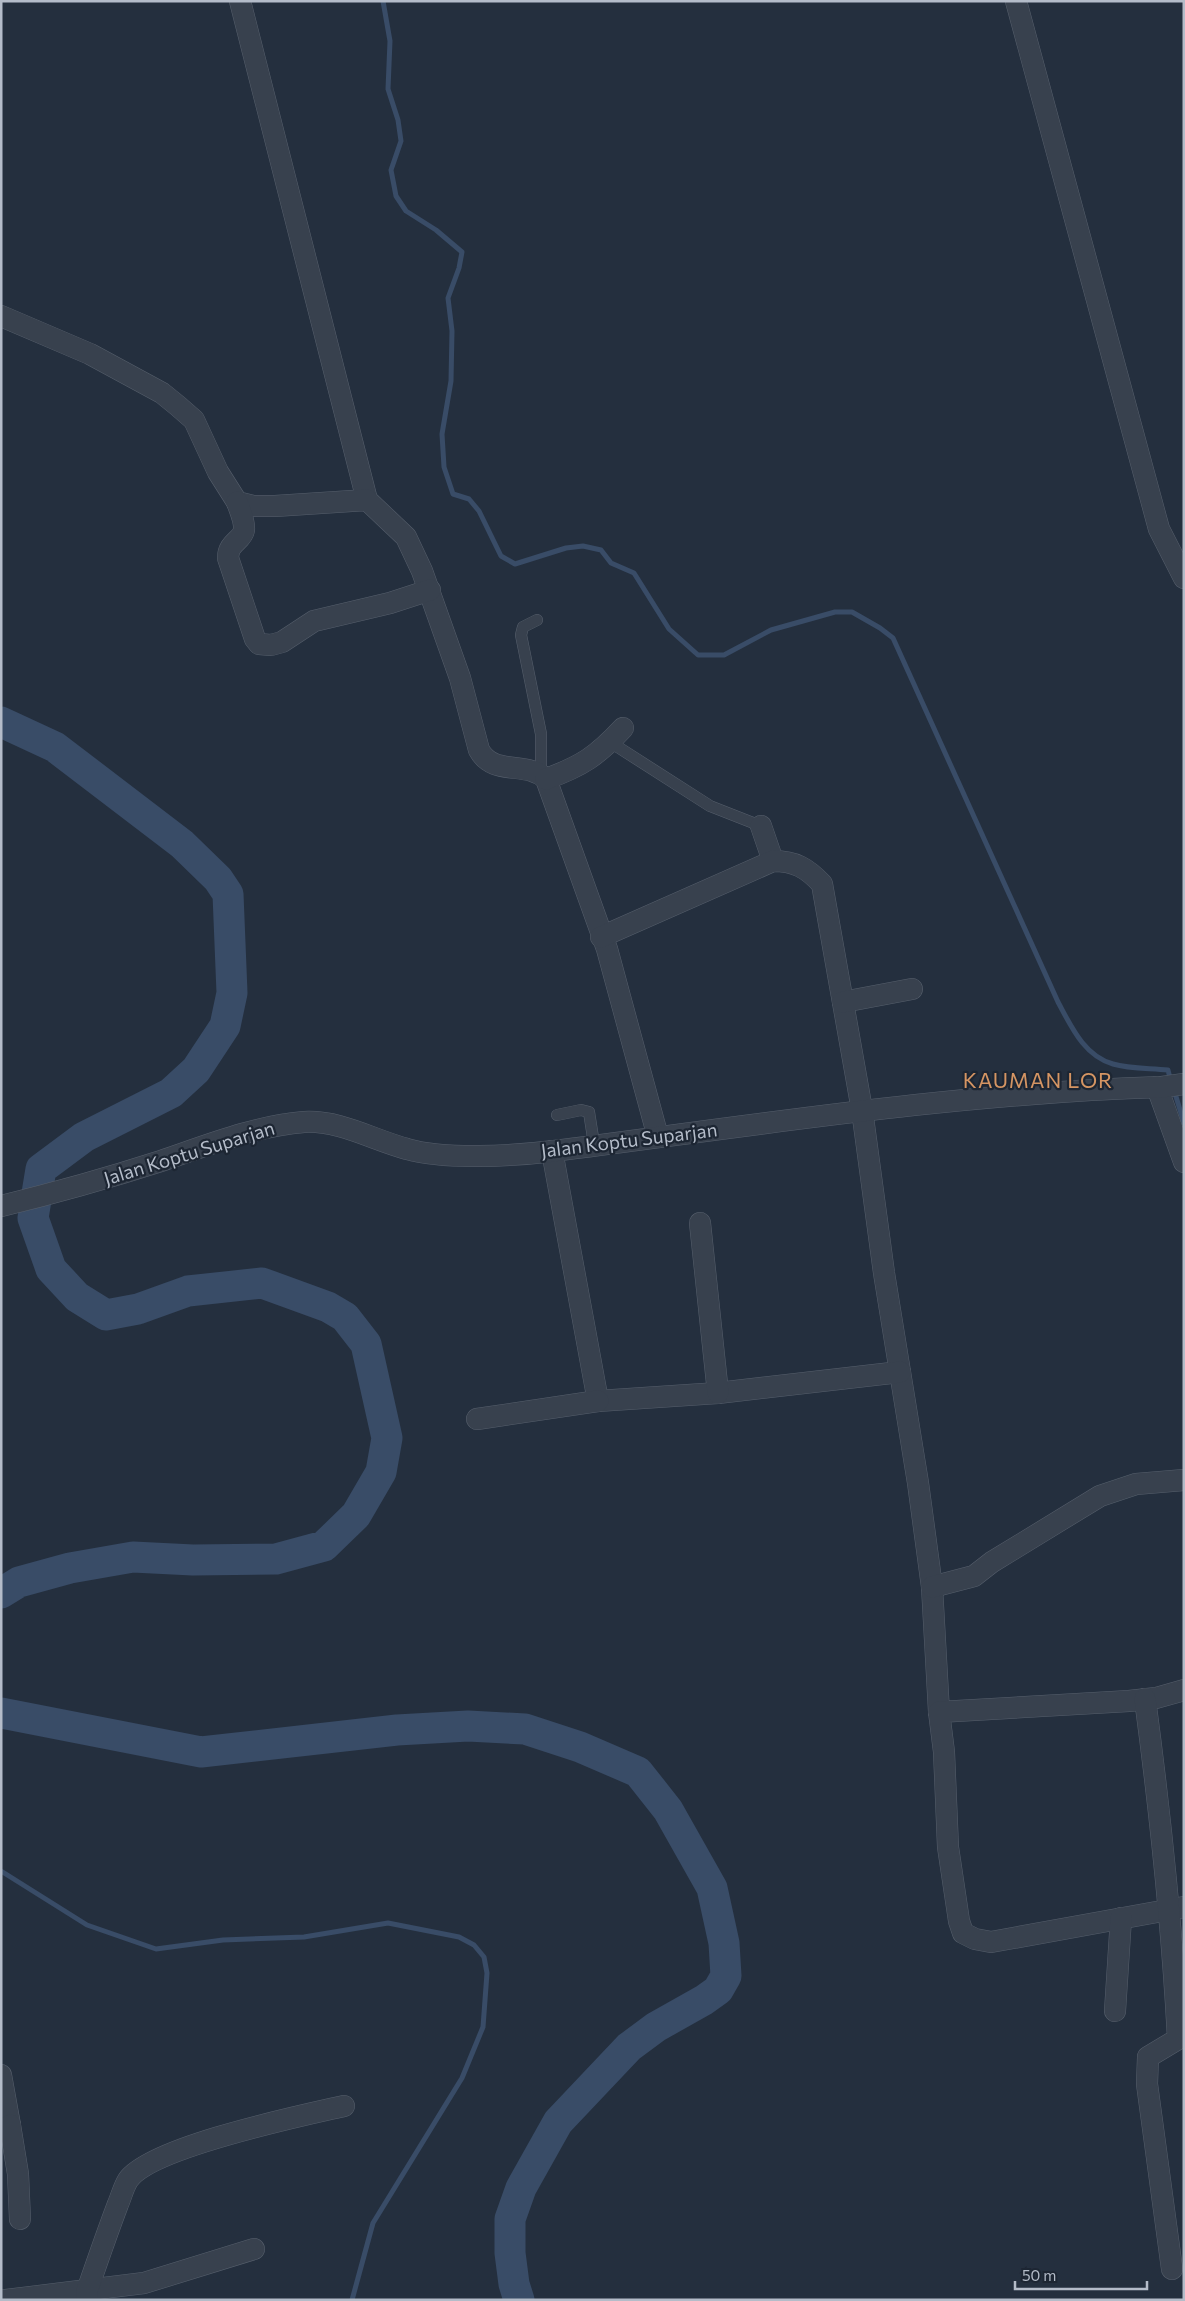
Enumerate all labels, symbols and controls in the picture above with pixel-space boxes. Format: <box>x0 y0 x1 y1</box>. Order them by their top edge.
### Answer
district label: KAUMAN LOR <box>963 1067 1113 1092</box>
street label: Jalan Koptu Suparjan <box>101 1116 277 1189</box>
street label: Jalan Koptu Suparjan <box>539 1117 718 1162</box>
scale bar <box>1015 2258 1148 2290</box>
text: 50 m <box>1022 2266 1056 2284</box>

